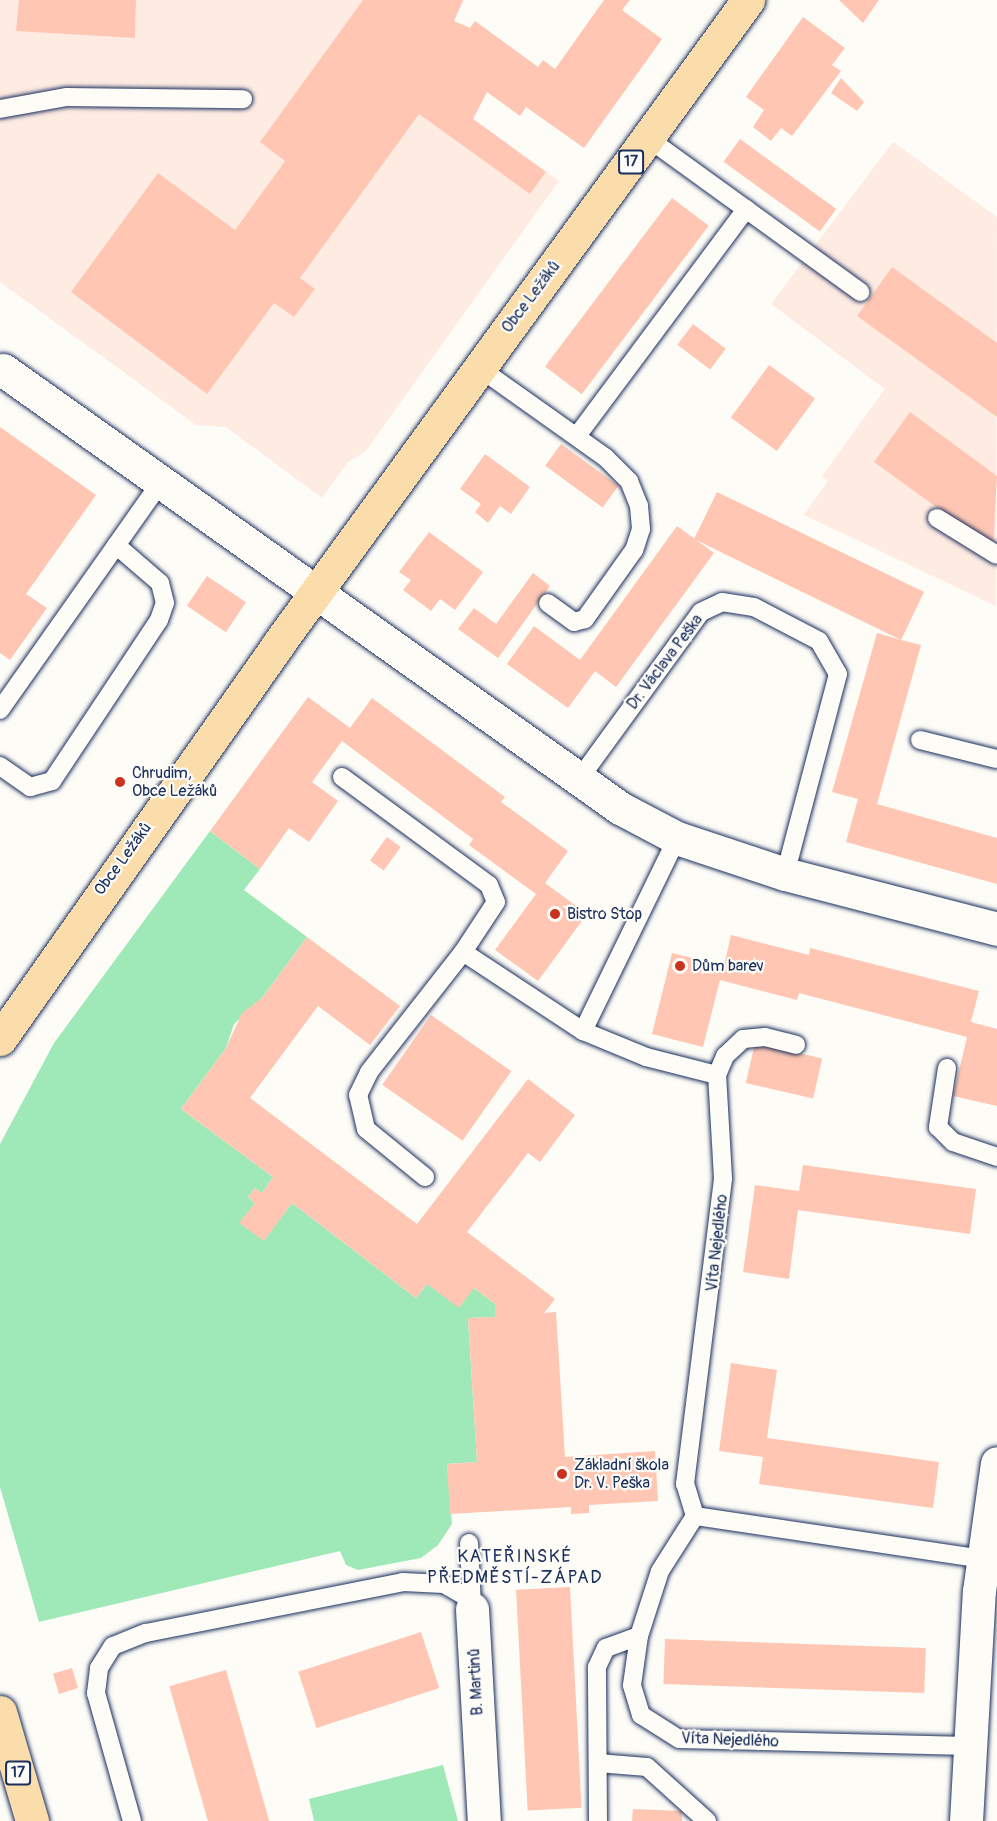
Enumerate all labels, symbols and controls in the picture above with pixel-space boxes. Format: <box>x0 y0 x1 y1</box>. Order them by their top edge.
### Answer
road number: 17 <box>618 150 644 174</box>
street label: Obce Ležáků <box>498 257 564 337</box>
street label: Dr. Václava Peška <box>623 611 707 713</box>
place label: Chrudim, Obce Ležáků <box>132 763 217 801</box>
marker: Chrudim, Obce Ležáků <box>113 775 127 789</box>
street label: Obce Ležáků <box>90 819 156 899</box>
place label: Bistro Stop <box>567 904 642 924</box>
marker: Bistro Stop <box>548 907 562 921</box>
place label: Dům barev <box>692 956 764 976</box>
marker: Dům barev <box>673 959 687 973</box>
street label: Víta Nejedlého <box>702 1193 732 1293</box>
place label: Základní škola Dr. V. Peška <box>574 1455 669 1493</box>
marker: Základní škola Dr. V. Peška <box>555 1467 569 1481</box>
district label: KATEŘINSKÉ PŘEDMĚSTÍ-ZÁPAD <box>427 1547 603 1590</box>
street label: B. Martinů <box>465 1648 487 1716</box>
street label: Víta Nejedlého <box>681 1729 779 1751</box>
road number: 17 <box>4 1761 32 1785</box>

